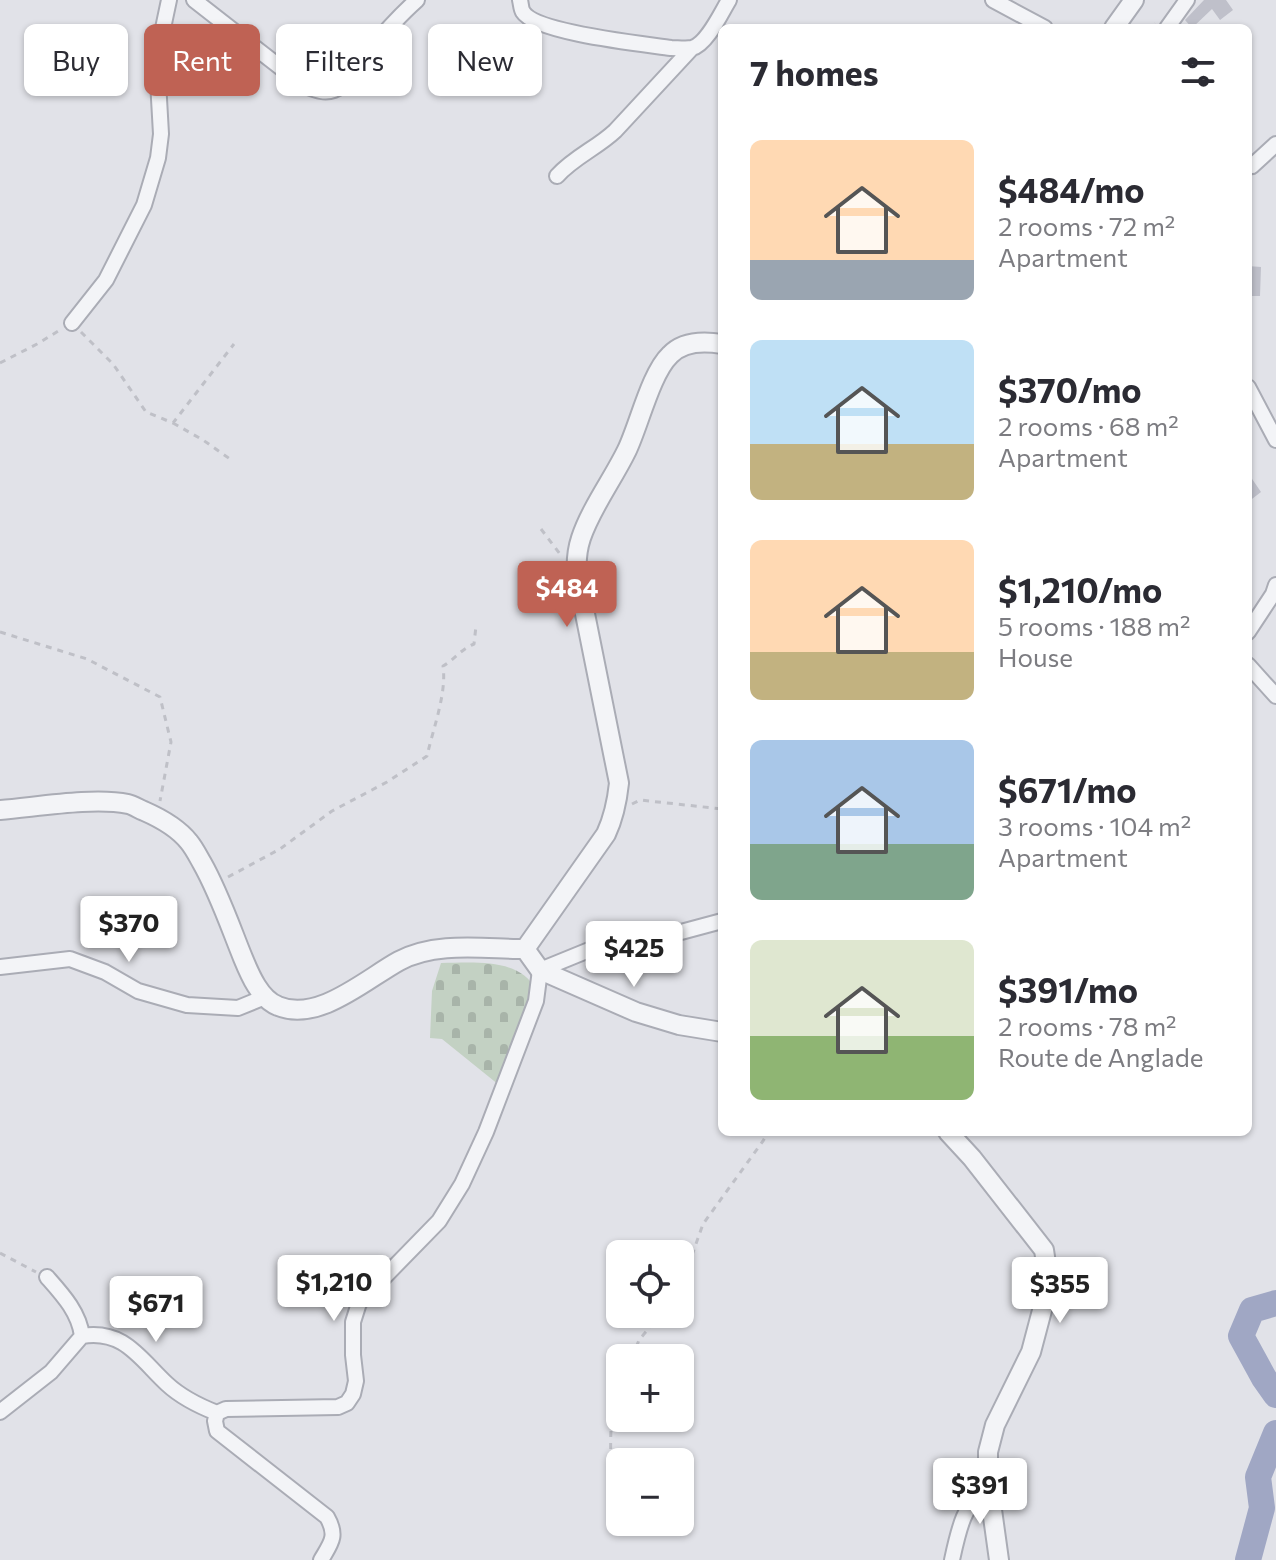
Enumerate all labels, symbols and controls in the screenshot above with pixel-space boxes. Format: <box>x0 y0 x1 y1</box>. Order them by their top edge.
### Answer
chip: Buy <box>24 24 128 96</box>
chip: Rent <box>144 24 260 96</box>
chip: Filters <box>276 24 412 96</box>
chip: New <box>428 24 542 96</box>
icon: filters <box>1176 50 1220 94</box>
text: 7 homes <box>750 51 879 93</box>
text: $484/mo <box>998 168 1145 210</box>
icon: home <box>814 172 910 268</box>
text: 2 rooms · 72 m² <box>998 210 1175 241</box>
text: Apartment <box>998 241 1128 272</box>
text: $370/mo <box>998 368 1142 410</box>
icon: home <box>814 372 910 468</box>
text: 2 rooms · 68 m² <box>998 410 1179 441</box>
text: Apartment <box>998 441 1128 472</box>
pin: $484 <box>520 561 614 629</box>
text: $1,210/mo <box>998 568 1162 610</box>
text: $484 <box>536 571 598 602</box>
icon: home <box>814 572 910 668</box>
text: 5 rooms · 188 m² <box>998 610 1190 641</box>
text: House <box>998 641 1073 672</box>
text: $671/mo <box>998 768 1137 810</box>
icon: home <box>814 772 910 868</box>
text: 3 rooms · 104 m² <box>998 810 1191 841</box>
text: Apartment <box>998 841 1128 872</box>
pin: $370 <box>82 896 176 964</box>
text: $370 <box>98 906 160 937</box>
pin: $425 <box>587 921 681 989</box>
text: $425 <box>604 931 664 962</box>
text: $391/mo <box>998 968 1138 1010</box>
icon: home <box>814 972 910 1068</box>
text: 2 rooms · 78 m² <box>998 1010 1177 1041</box>
text: Route de Anglade <box>998 1041 1203 1072</box>
map controls <box>606 1240 694 1536</box>
button: locate <box>606 1240 694 1328</box>
pin: $1,210 <box>269 1255 399 1323</box>
pin: $355 <box>1013 1257 1107 1325</box>
text: $1,210 <box>295 1265 373 1296</box>
text: $355 <box>1030 1267 1090 1298</box>
pin: $671 <box>109 1276 203 1344</box>
text: $671 <box>128 1286 184 1317</box>
button: + <box>606 1344 694 1432</box>
button: − <box>606 1448 694 1536</box>
pin: $391 <box>933 1458 1027 1526</box>
text: $391 <box>951 1468 1009 1499</box>

